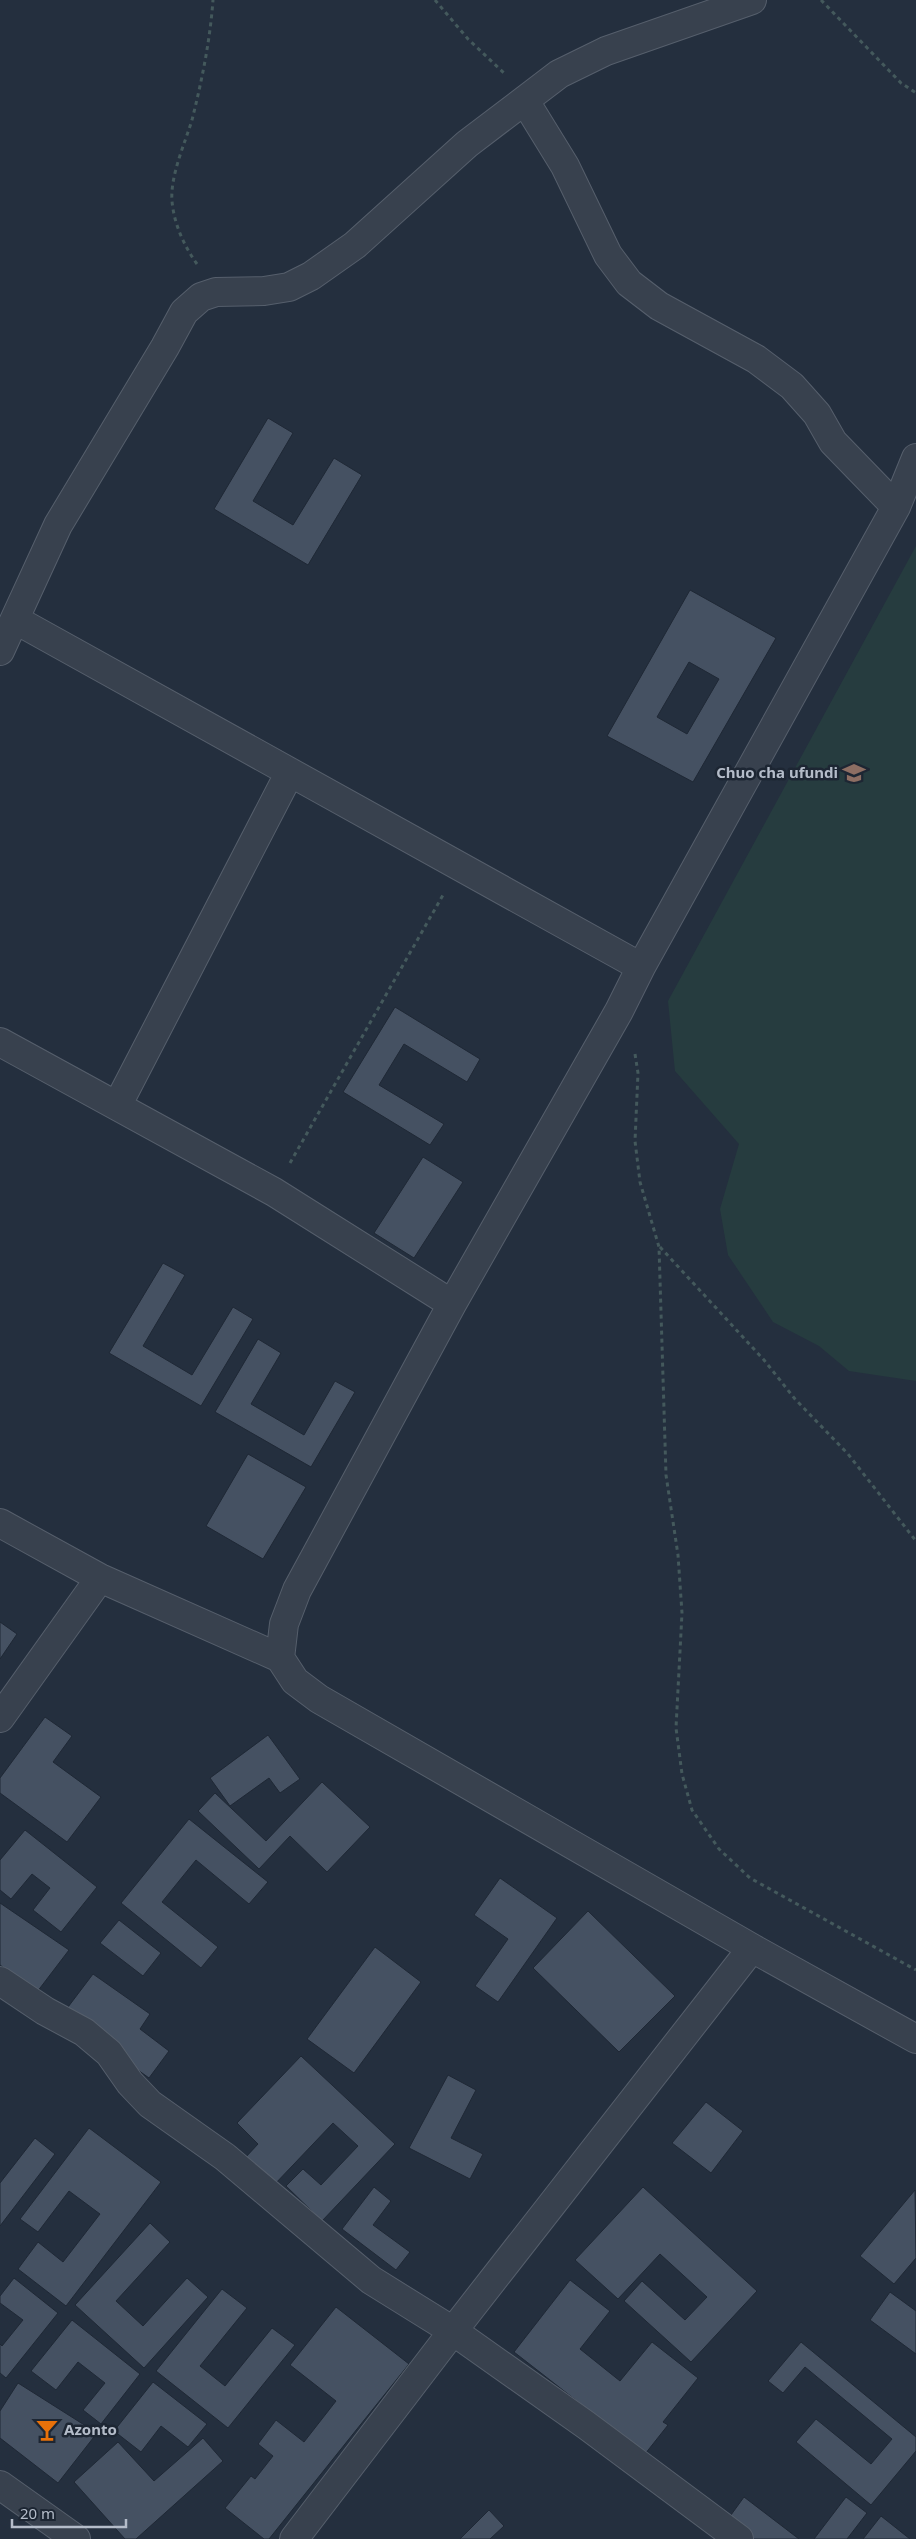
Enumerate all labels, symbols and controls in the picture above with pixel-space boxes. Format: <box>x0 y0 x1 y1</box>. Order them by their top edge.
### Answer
school or university icon: Chuo cha ufundi <box>841 760 867 786</box>
place label: Chuo cha ufundi <box>716 762 838 782</box>
bar icon: Azonto <box>34 2417 60 2443</box>
place label: Azonto <box>64 2419 117 2439</box>
scale bar <box>12 2496 126 2528</box>
text: 20 m <box>20 2503 55 2523</box>

